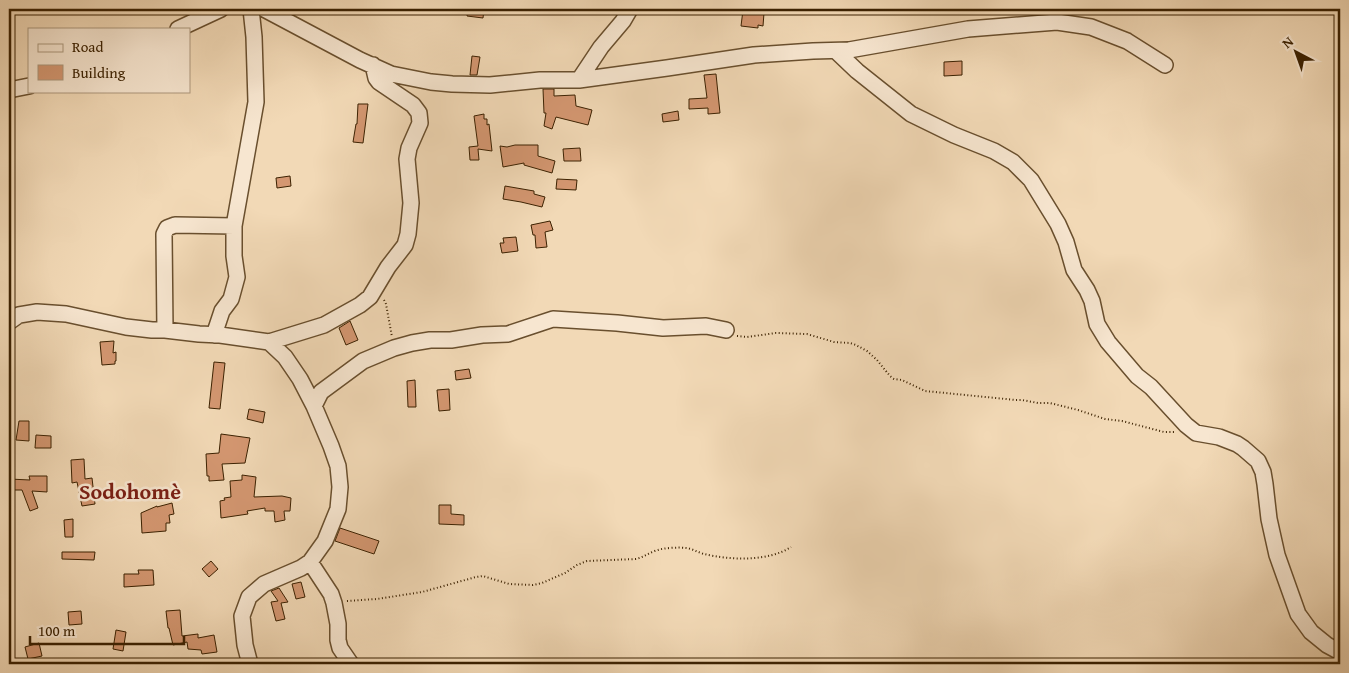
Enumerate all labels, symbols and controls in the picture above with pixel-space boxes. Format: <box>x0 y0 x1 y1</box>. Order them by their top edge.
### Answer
legend <box>28 28 190 92</box>
north arrow <box>1272 28 1322 78</box>
text: N <box>1277 31 1298 53</box>
text: Road <box>72 36 103 57</box>
text: Building <box>72 62 126 83</box>
district label: Sodohomè <box>79 475 181 507</box>
scale bar <box>30 613 184 645</box>
text: 100 m <box>38 620 76 641</box>

